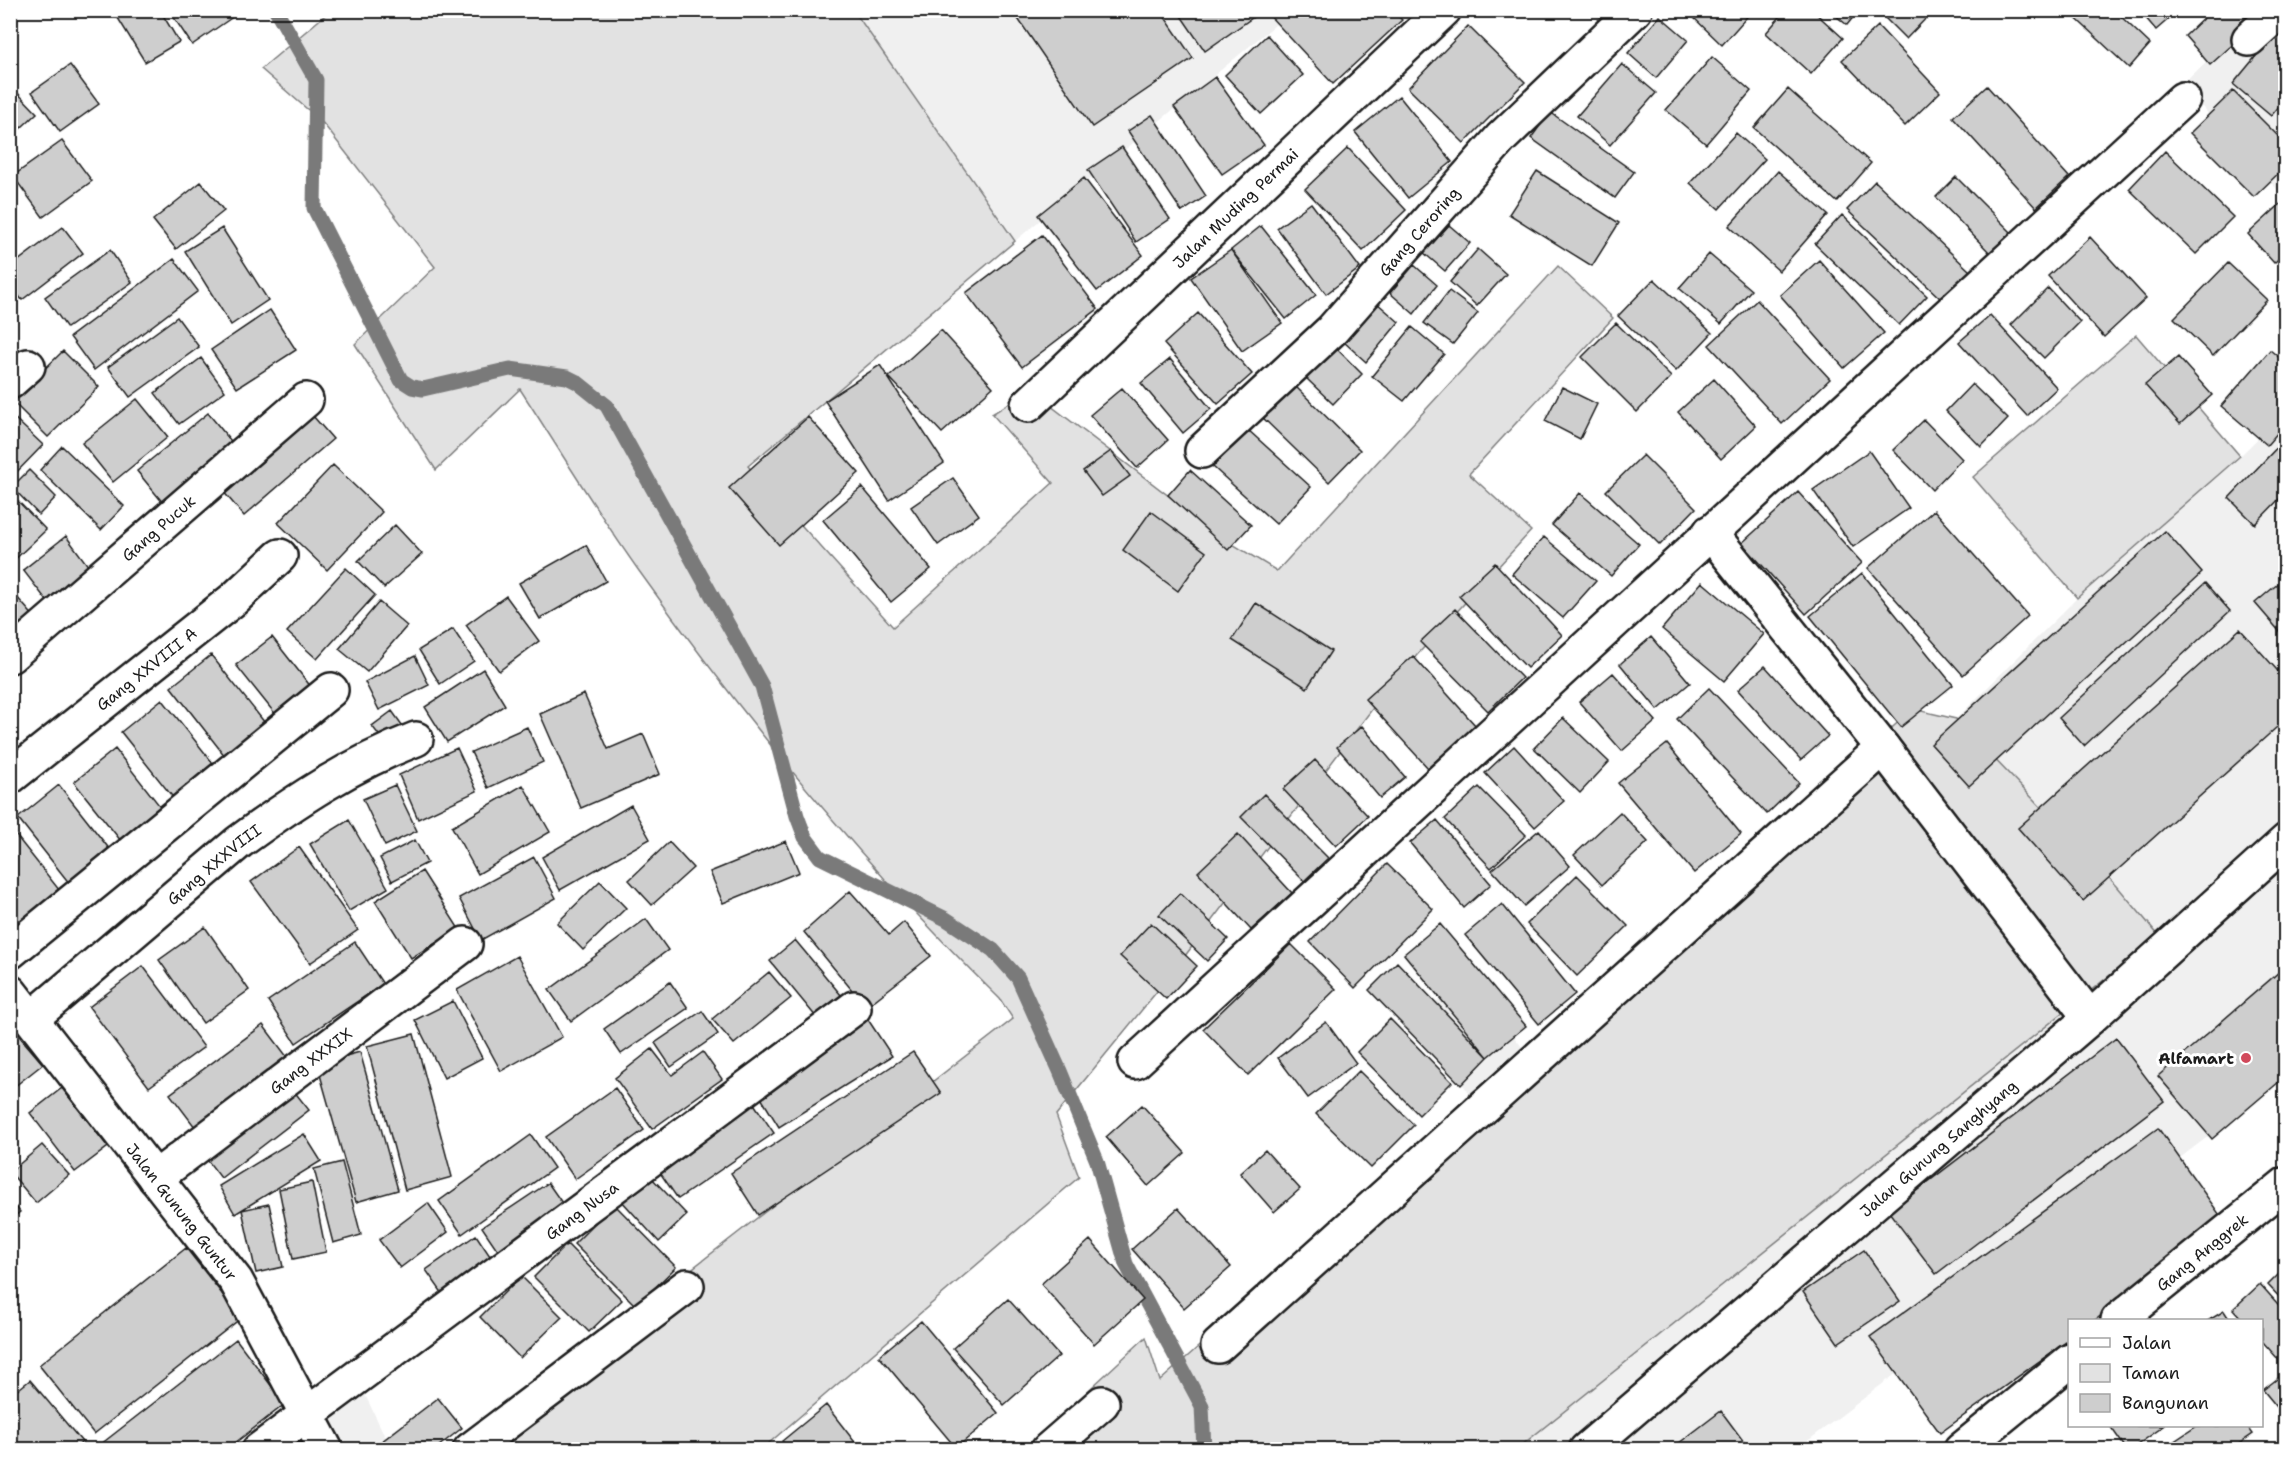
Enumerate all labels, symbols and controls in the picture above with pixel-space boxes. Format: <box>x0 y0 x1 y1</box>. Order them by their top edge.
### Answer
street label: Jalan Muding Permai <box>1168 144 1303 273</box>
street label: Gang Ceroring <box>1374 182 1464 281</box>
street label: Gang Pucuk <box>117 490 200 566</box>
street label: Gang XXVIII A <box>92 623 201 716</box>
street label: Gang XXXVIII <box>163 819 265 910</box>
street label: Gang XXXIX <box>265 1023 356 1099</box>
place label: Alfamart <box>2158 1048 2234 1069</box>
marker: Alfamart <box>2239 1051 2253 1065</box>
street label: Jalan Gunung Sanghyang <box>1856 1075 2022 1222</box>
street label: Jalan Gunung Guntur <box>121 1139 242 1285</box>
street label: Gang Nusa <box>541 1177 623 1245</box>
street label: Gang Anggrek <box>2152 1209 2252 1296</box>
legend <box>2068 1319 2263 1427</box>
text: Jalan <box>2122 1331 2171 1355</box>
text: Taman <box>2122 1361 2180 1385</box>
text: Bangunan <box>2122 1391 2209 1415</box>

